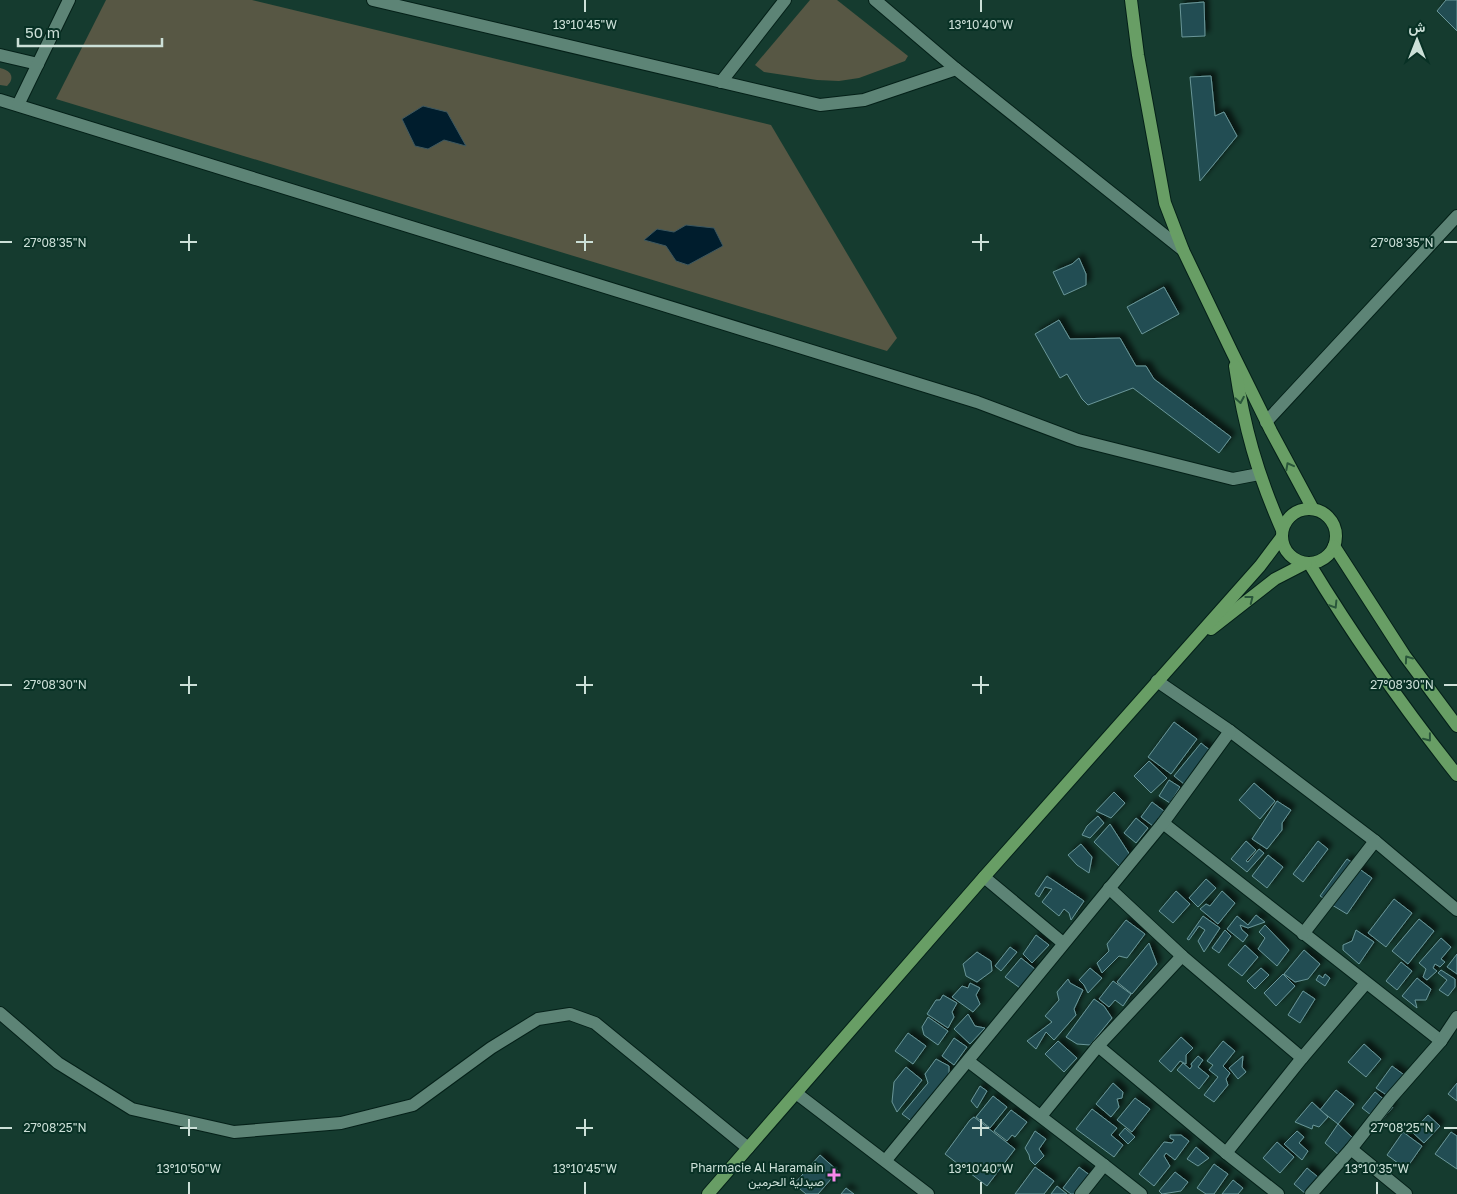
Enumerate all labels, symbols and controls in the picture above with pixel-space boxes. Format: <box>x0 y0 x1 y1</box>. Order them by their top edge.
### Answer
scale bar <box>18 15 161 47</box>
north arrow <box>1392 15 1442 65</box>
text: 13°10'45"W <box>553 17 618 32</box>
text: 13°10'40"W <box>949 17 1014 32</box>
text: ش <box>1409 18 1426 36</box>
text: 50 m <box>25 23 60 41</box>
text: 27°08'35"N <box>23 235 87 250</box>
text: 27°08'35"N <box>1370 235 1434 250</box>
one-way arrow <box>1235 395 1245 404</box>
one-way arrow <box>1285 462 1295 471</box>
one-way arrow <box>1244 596 1253 604</box>
one-way arrow <box>1328 599 1338 608</box>
one-way arrow <box>1405 655 1414 665</box>
text: 27°08'30"N <box>23 677 87 692</box>
text: 27°08'30"N <box>1370 677 1434 692</box>
one-way arrow <box>1422 732 1430 741</box>
text: 27°08'25"N <box>23 1120 87 1135</box>
text: 27°08'25"N <box>1370 1120 1434 1135</box>
place label: Pharmacie Al Haramain صيدلية الحرمين <box>690 1160 824 1190</box>
text: 13°10'50"W <box>157 1161 222 1176</box>
text: 13°10'45"W <box>553 1161 618 1176</box>
text: 13°10'40"W <box>949 1161 1014 1176</box>
text: 13°10'35"W <box>1345 1161 1409 1176</box>
marker: Pharmacie Al Haramain صيدلية الحرمين <box>828 1169 840 1181</box>

